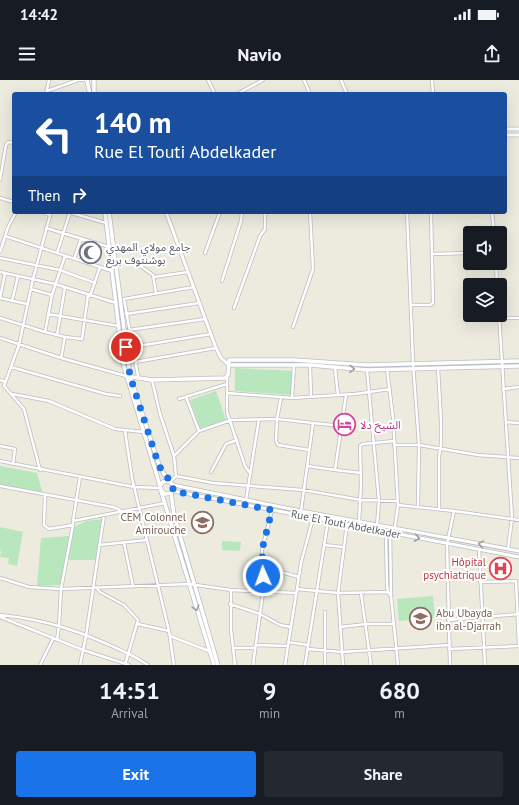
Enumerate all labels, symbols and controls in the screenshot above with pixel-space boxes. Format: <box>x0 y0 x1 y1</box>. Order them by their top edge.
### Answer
text: 14:42 <box>20 5 58 24</box>
icon: menu <box>16 43 38 65</box>
text: Navio <box>238 43 281 66</box>
icon: share <box>481 43 503 65</box>
text: 140 m <box>94 104 171 141</box>
icon: left <box>28 108 80 160</box>
text: Rue El Touti Abdelkader <box>94 140 276 163</box>
icon: right <box>68 184 90 206</box>
text: Then <box>28 186 60 205</box>
map controls <box>463 226 507 322</box>
button: sound <box>463 226 507 270</box>
mosque icon: جامع مولاي المهدي بوشنتوف بربع <box>78 240 104 266</box>
place label: جامع مولاي المهدي بوشنتوف بربع <box>106 240 191 268</box>
button: layers <box>463 278 507 322</box>
pin <box>109 330 143 364</box>
icon: arrive <box>115 336 137 358</box>
one-way arrow <box>349 365 355 373</box>
hotel icon: الشيخ دلا <box>331 412 357 438</box>
place label: الشيخ دلا <box>360 418 401 433</box>
street label: Rue El Touti Abdelkader <box>290 506 402 542</box>
place label: CEM Colonnel Amirouche <box>120 510 187 537</box>
school or university icon: CEM Colonnel Amirouche <box>189 510 215 536</box>
one-way arrow <box>414 533 420 541</box>
one-way arrow <box>478 540 484 548</box>
position arrow <box>242 555 284 597</box>
place label: Hôpital psychiatrique <box>423 555 487 582</box>
hospital icon: Hôpital psychiatrique <box>488 555 514 581</box>
one-way arrow <box>191 604 200 611</box>
school or university icon: Abu Ubayda ibn al-Djarrah <box>408 606 434 632</box>
place label: Abu Ubayda ibn al-Djarrah <box>436 606 501 633</box>
text: 14:51 <box>99 675 160 706</box>
text: 9 <box>263 675 276 706</box>
text: 680 <box>379 675 420 706</box>
text: Arrival <box>111 705 148 722</box>
text: min <box>259 705 280 722</box>
text: m <box>394 705 405 722</box>
button: Exit <box>16 751 256 797</box>
button: Share <box>264 751 503 797</box>

